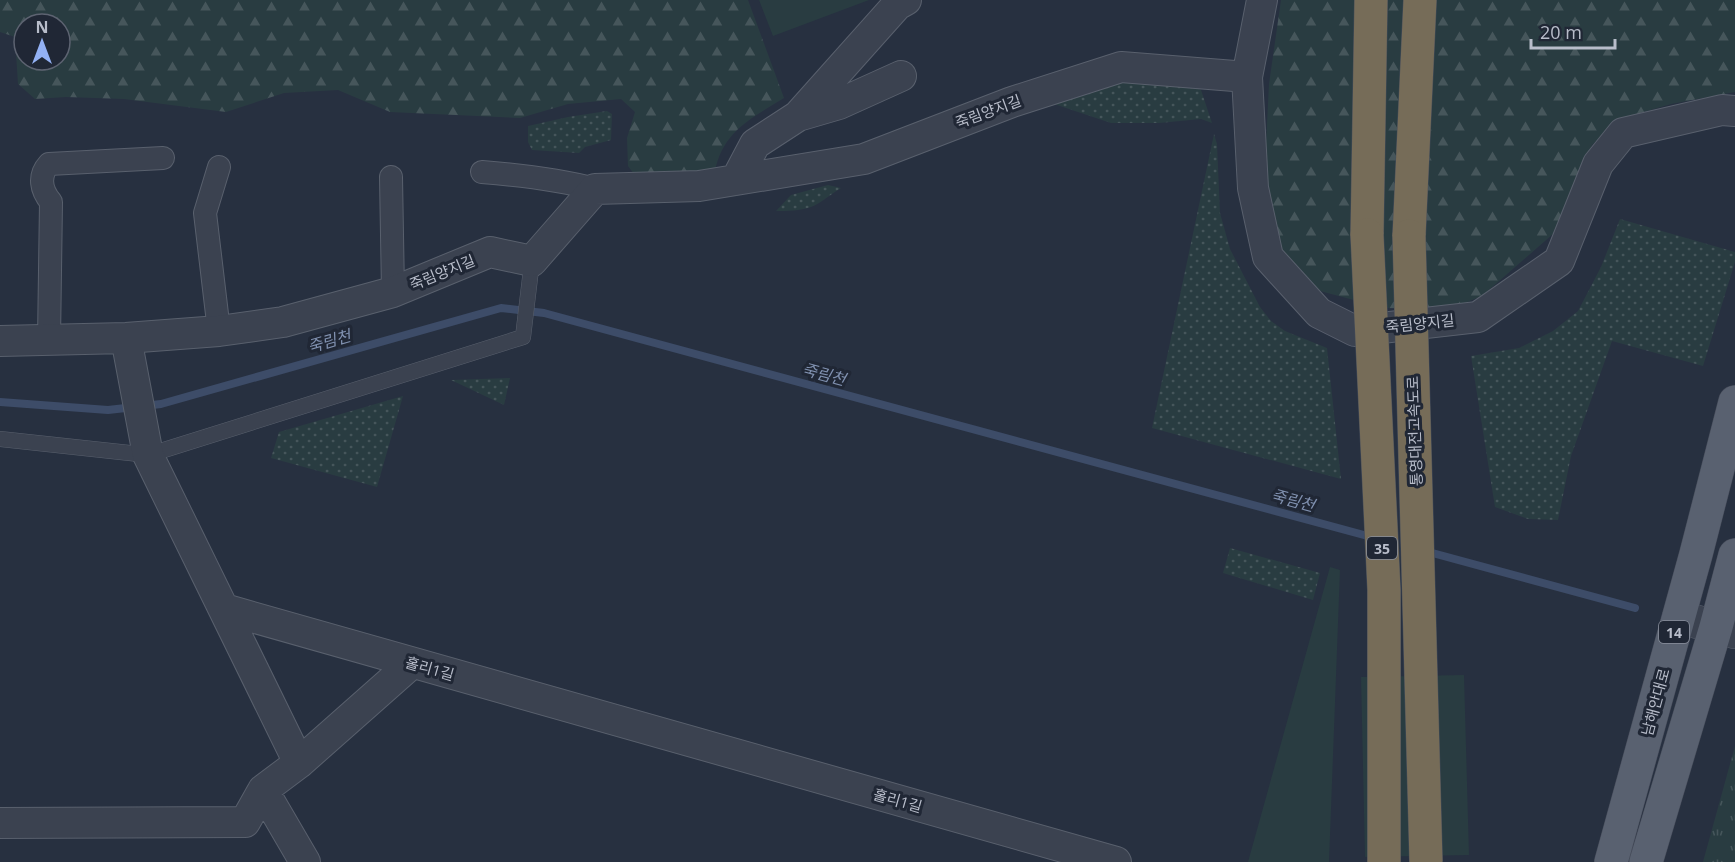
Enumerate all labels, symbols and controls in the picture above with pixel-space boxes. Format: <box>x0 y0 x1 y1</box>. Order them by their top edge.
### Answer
north arrow <box>12 12 72 72</box>
scale bar <box>1531 12 1615 50</box>
text: N <box>35 16 49 38</box>
text: 20 m <box>1540 20 1582 44</box>
street label: 죽림양지길 <box>952 90 1024 132</box>
street label: 죽림양지길 <box>406 250 478 294</box>
street label: 죽림양지길 <box>1385 309 1455 337</box>
water label: 죽림천 <box>305 324 355 358</box>
water label: 죽림천 <box>800 358 850 391</box>
street label: 통영대전고속도로 <box>1402 375 1426 487</box>
water label: 죽림천 <box>1269 484 1319 517</box>
road number: 35 <box>1367 537 1397 559</box>
road number: 14 <box>1659 621 1689 643</box>
street label: 홀리1길 <box>403 651 457 685</box>
street label: 남해안대로 <box>1636 666 1674 738</box>
street label: 홀리1길 <box>871 783 925 817</box>

